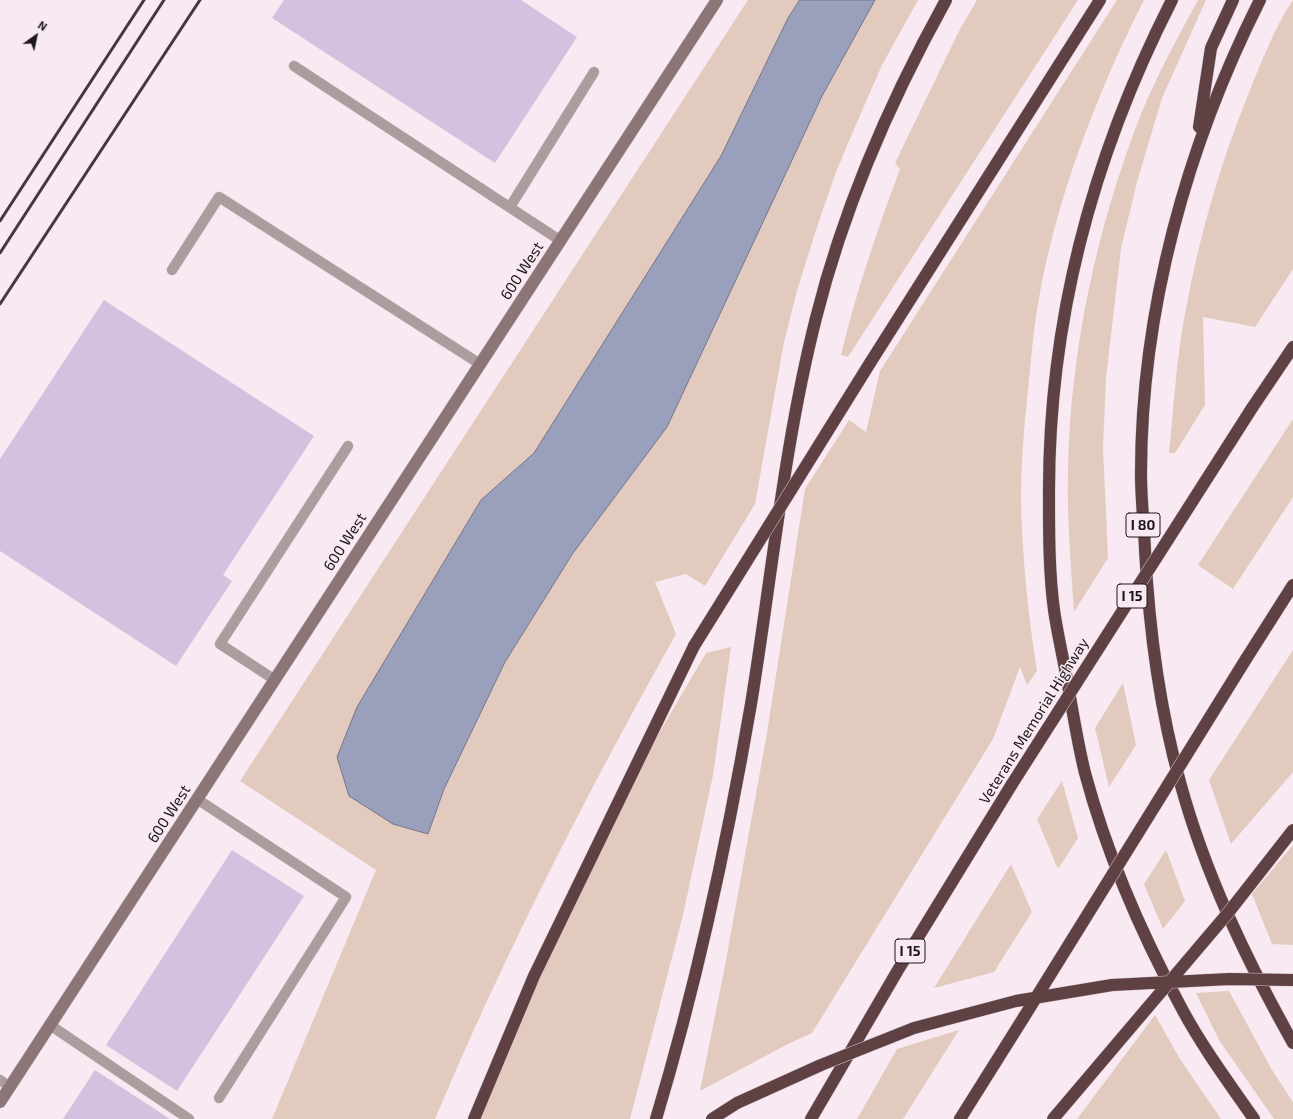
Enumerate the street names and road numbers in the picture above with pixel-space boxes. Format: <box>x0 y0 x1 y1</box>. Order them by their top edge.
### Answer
street label: 600 West <box>497 239 547 303</box>
street label: 600 West <box>320 510 370 574</box>
road number: I 80 <box>1126 513 1160 537</box>
road number: I 15 <box>1117 584 1147 608</box>
street label: Veterans Memorial Highway <box>975 635 1093 807</box>
street label: 600 West <box>144 782 194 846</box>
road number: I 15 <box>895 939 925 963</box>

